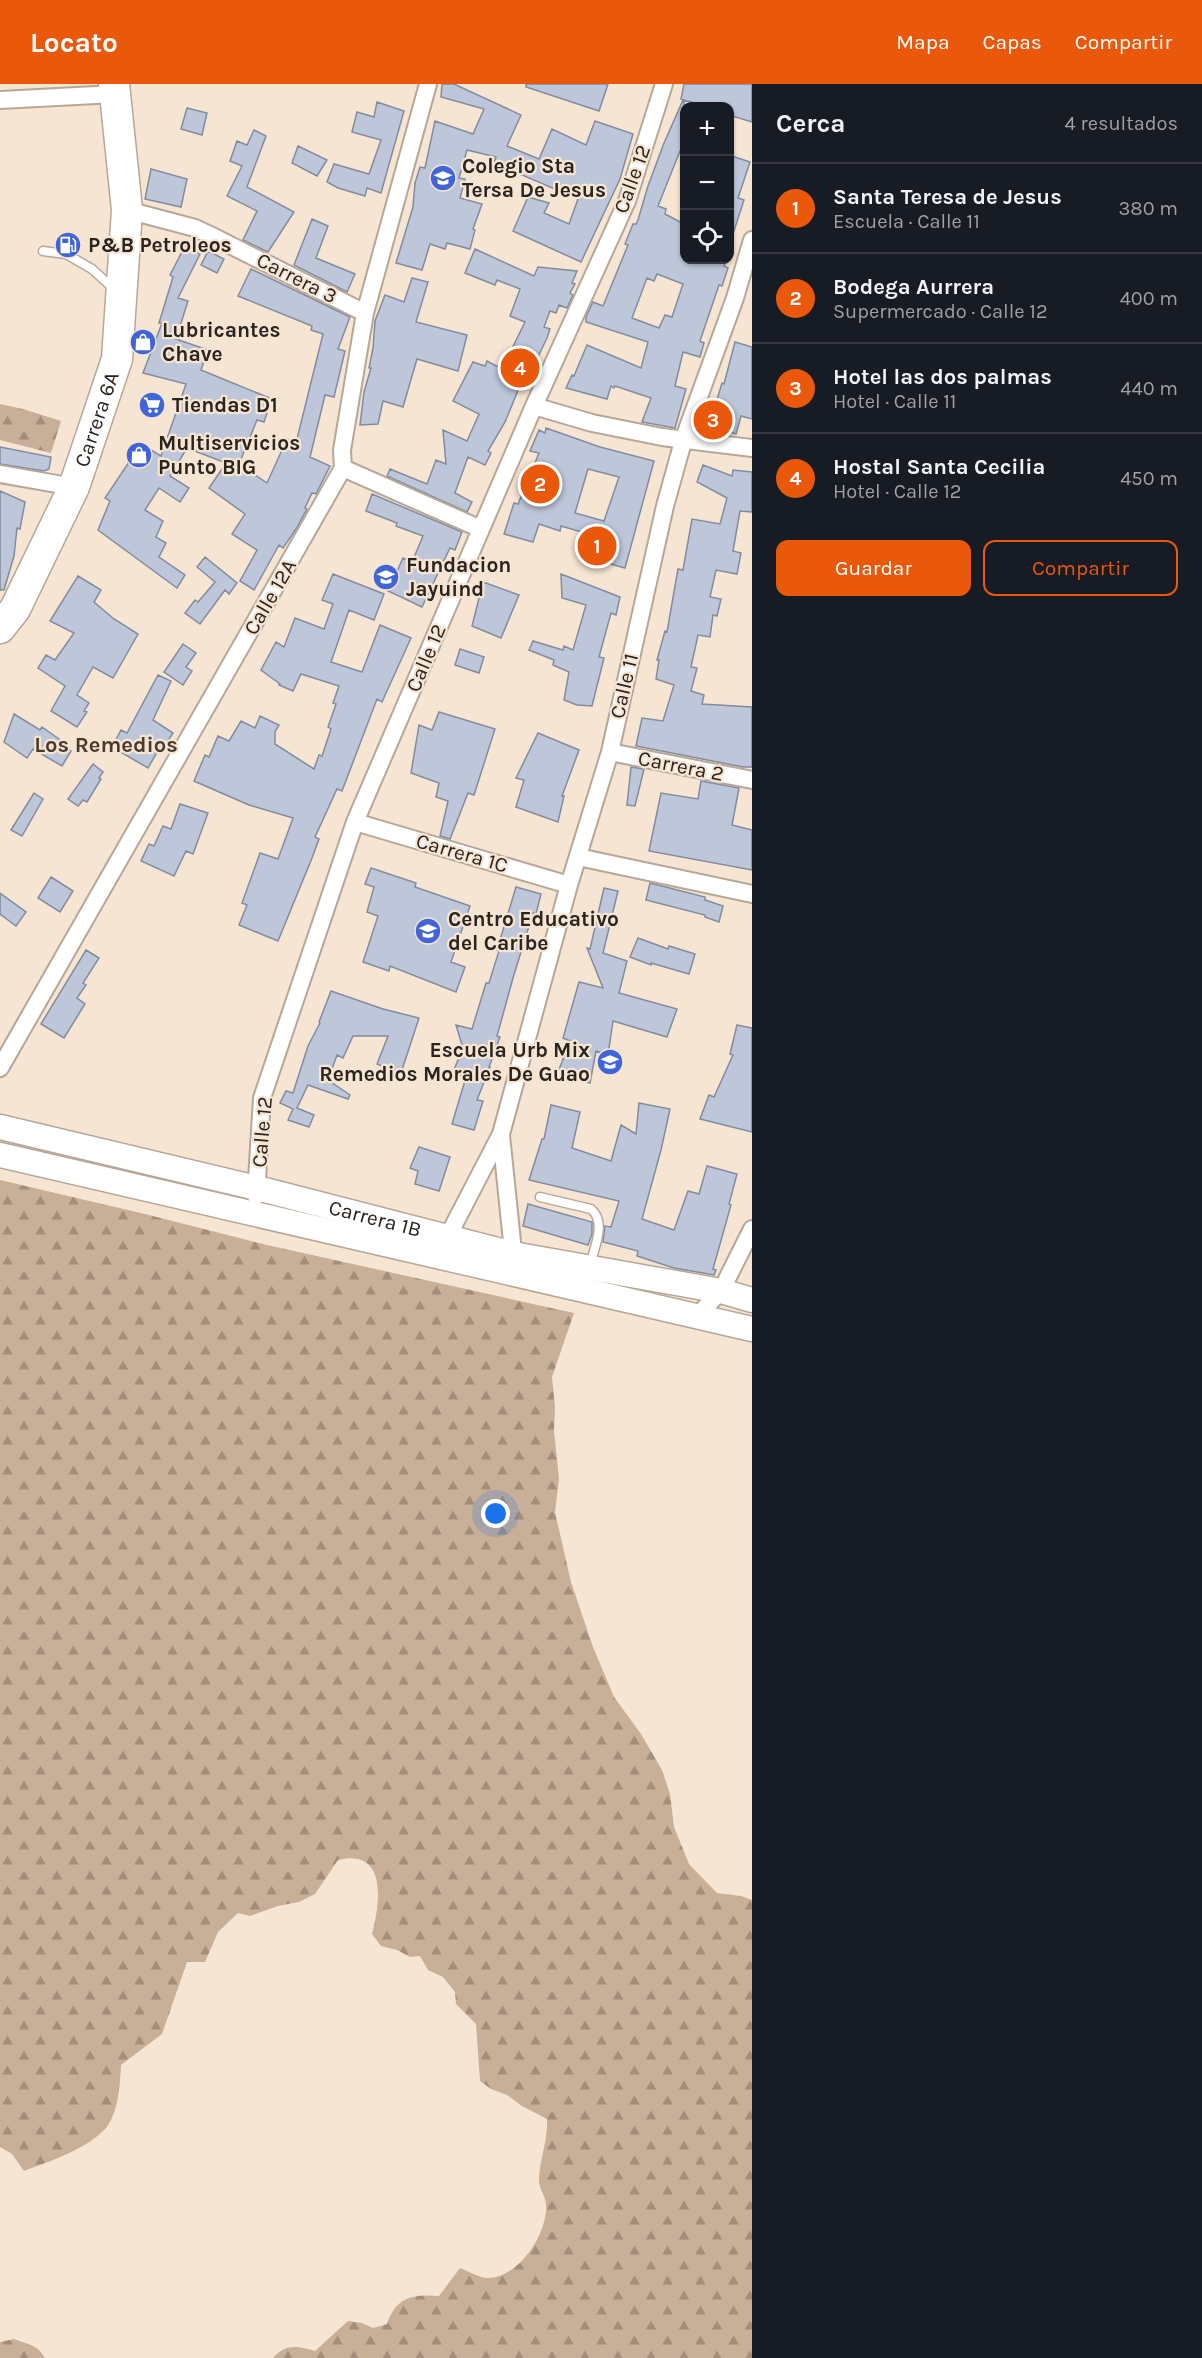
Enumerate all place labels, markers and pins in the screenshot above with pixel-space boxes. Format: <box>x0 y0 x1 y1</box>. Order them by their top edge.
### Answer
place label: Colegio Sta Tersa De Jesus <box>462 154 606 202</box>
school or university icon: Colegio Sta Tersa De Jesus <box>428 163 458 193</box>
fuel station icon: P&B Petroleos <box>53 230 83 260</box>
place label: P&B Petroleos <box>88 233 232 257</box>
place label: Lubricantes Chave <box>162 318 281 366</box>
shop icon: Lubricantes Chave <box>128 327 158 357</box>
pin: 4 <box>500 346 540 390</box>
supermarket icon: Tiendas D1 <box>137 390 167 420</box>
place label: Tiendas D1 <box>172 393 278 417</box>
pin: 3 <box>694 398 732 442</box>
place label: Multiservicios Punto BIG <box>158 431 300 479</box>
shop icon: Multiservicios Punto BIG <box>124 440 154 470</box>
pin: 2 <box>520 462 560 506</box>
pin: 1 <box>578 524 616 568</box>
place label: Fundacion Jayuind <box>406 553 511 601</box>
school or university icon: Fundacion Jayuind <box>371 562 401 592</box>
place label: Centro Educativo del Caribe <box>448 907 619 955</box>
school or university icon: Centro Educativo del Caribe <box>413 916 443 946</box>
place label: Escuela Urb Mix Remedios Morales De Guao <box>319 1038 590 1086</box>
school or university icon: Escuela Urb Mix Remedios Morales De Guao <box>595 1047 625 1077</box>

